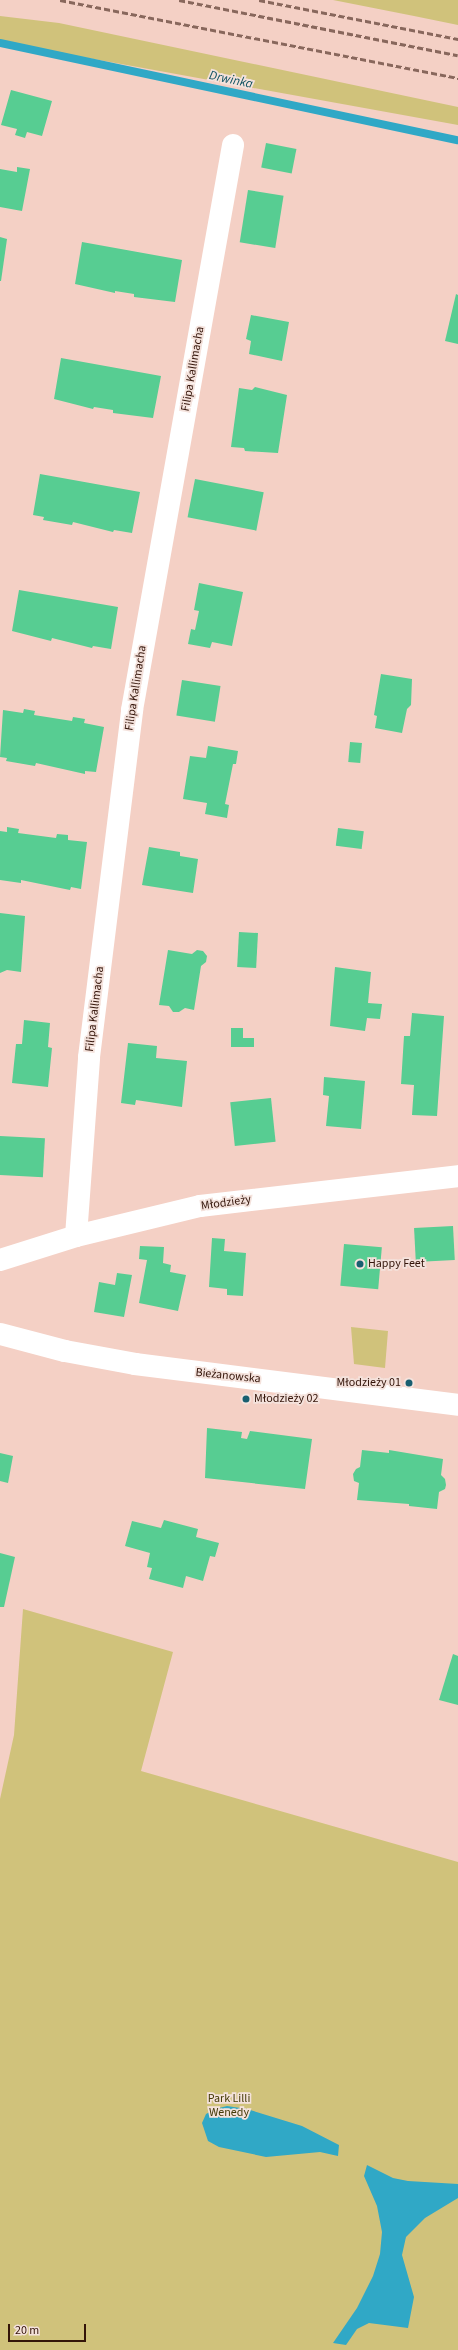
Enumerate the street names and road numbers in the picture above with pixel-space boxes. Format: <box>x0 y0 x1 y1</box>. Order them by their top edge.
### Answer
street label: Filipa Kallimacha <box>178 325 208 413</box>
street label: Filipa Kallimacha <box>122 644 150 732</box>
street label: Filipa Kallimacha <box>83 965 107 1053</box>
street label: Młodzieży <box>200 1192 252 1214</box>
street label: Bieżanowska <box>195 1365 261 1387</box>

